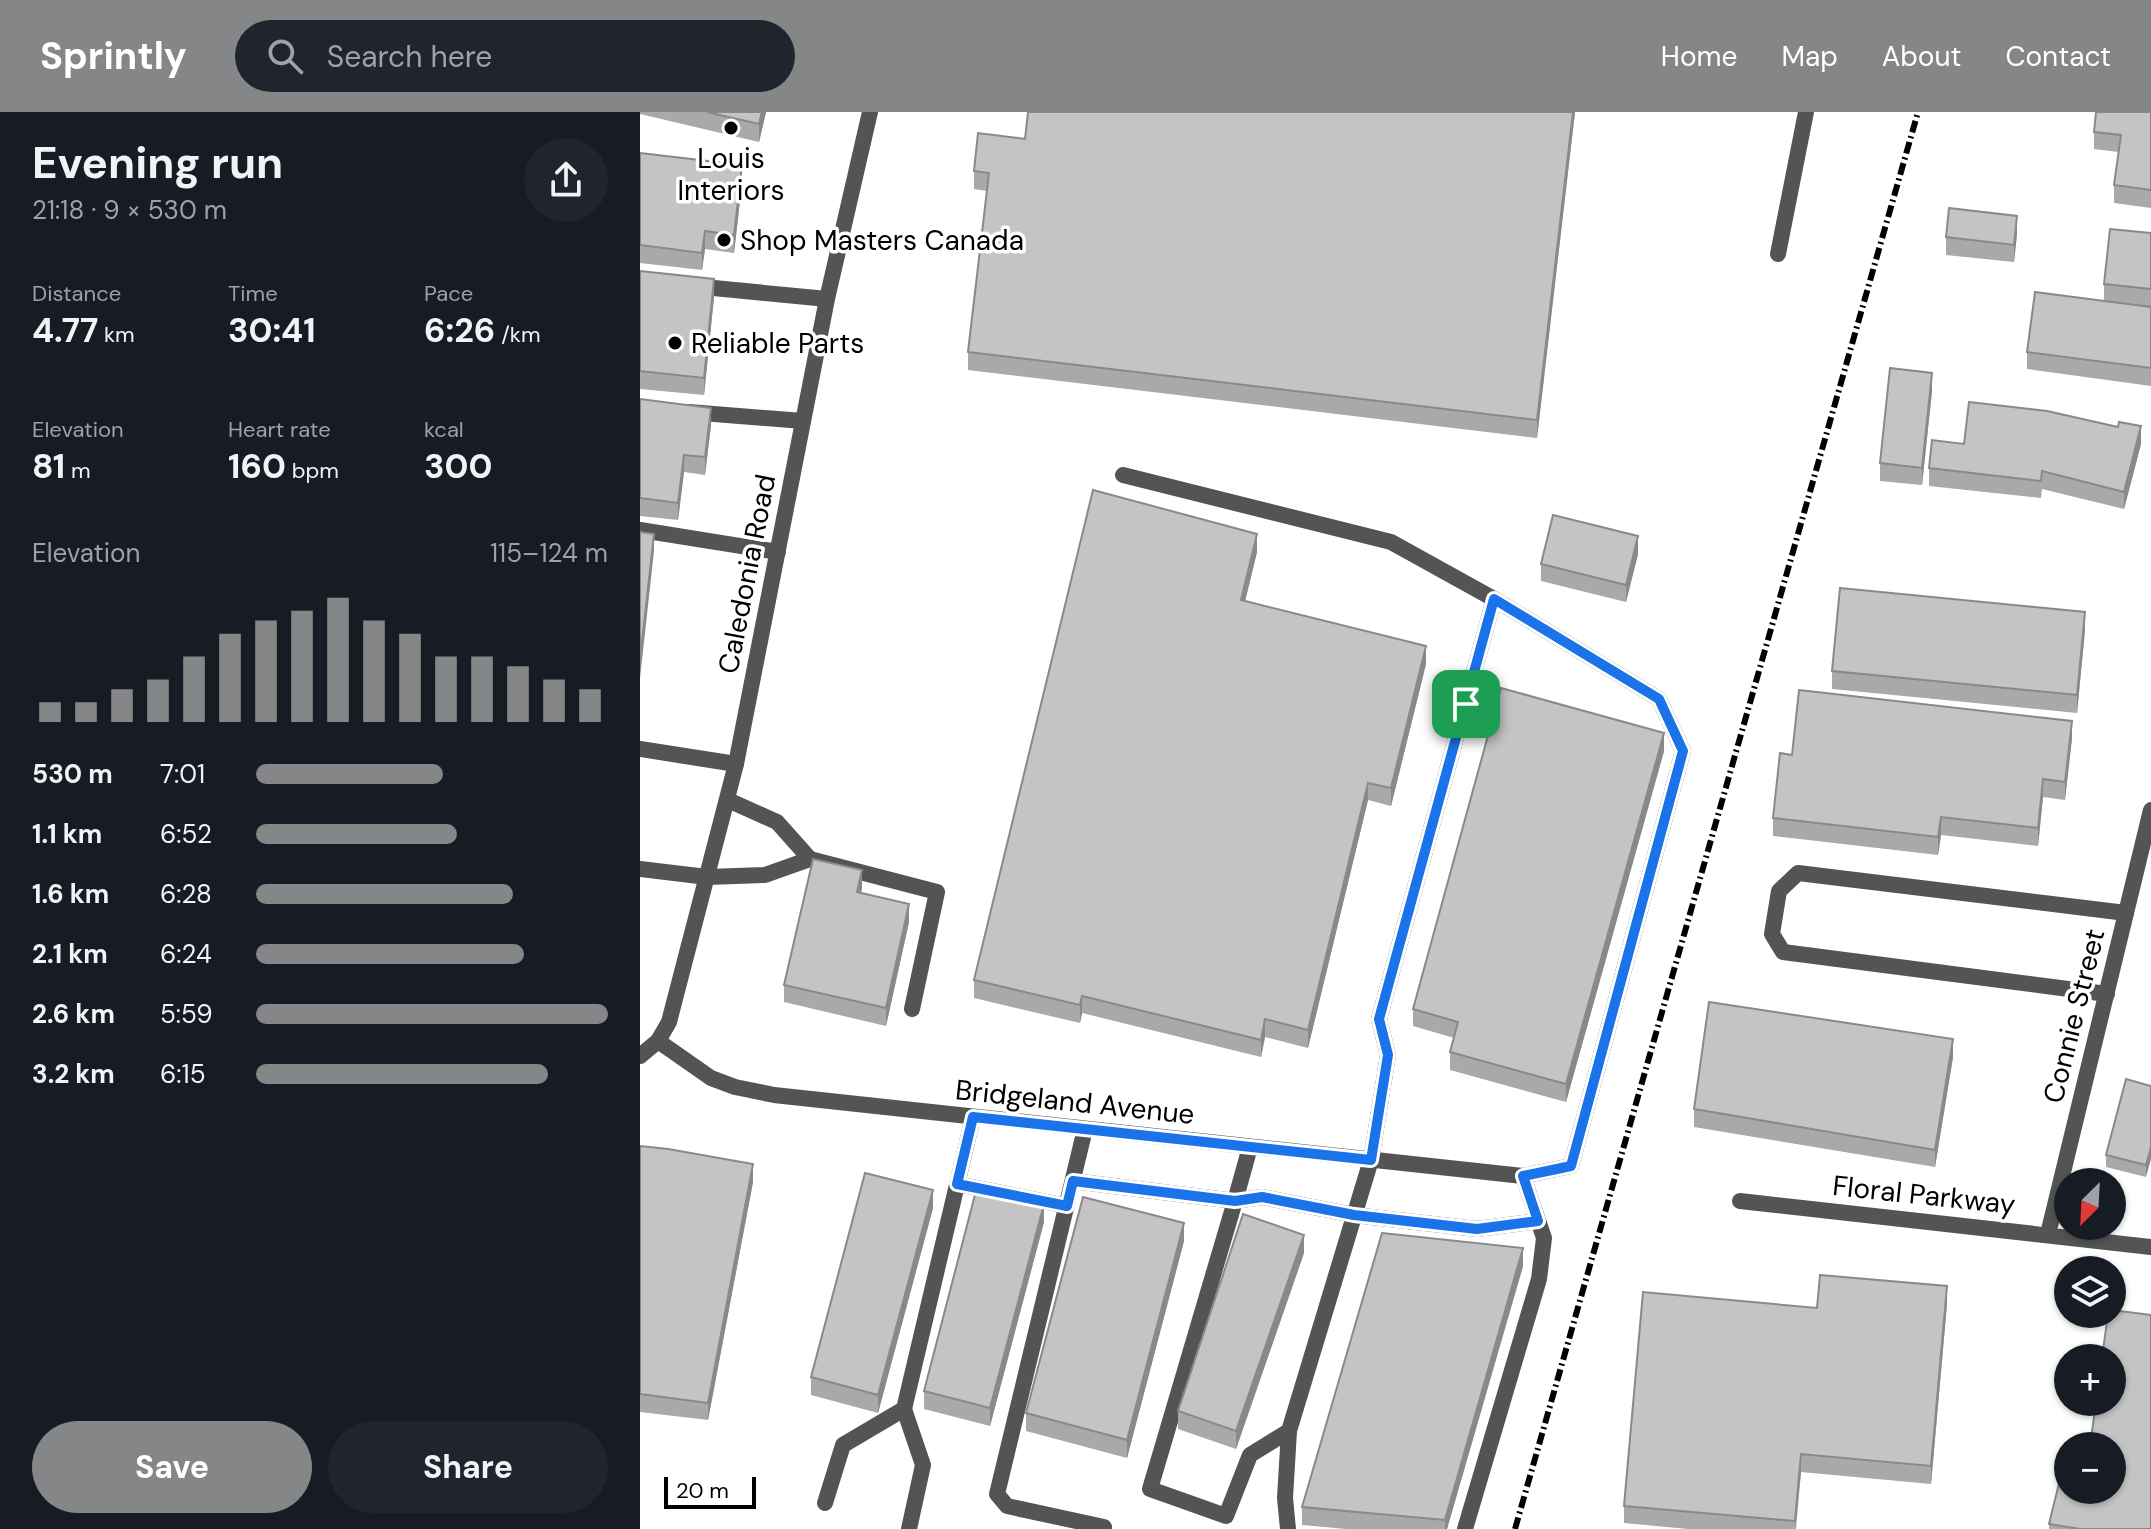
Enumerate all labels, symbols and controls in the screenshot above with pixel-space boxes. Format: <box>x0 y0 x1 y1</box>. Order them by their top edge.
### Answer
search box <box>235 20 795 92</box>
text: Sprintly <box>40 31 187 81</box>
icon: search <box>263 34 307 78</box>
text: Search here <box>327 37 492 76</box>
text: Home <box>1661 38 1737 75</box>
text: Map <box>1781 38 1838 75</box>
text: About <box>1882 38 1961 75</box>
text: Contact <box>2005 38 2111 75</box>
marker: Louis Interiors <box>722 119 740 137</box>
text: Evening run <box>32 134 283 192</box>
button: share <box>524 138 608 222</box>
place label: Louis Interiors <box>677 140 785 209</box>
text: 21:18 · 9 × 530 m <box>32 193 227 227</box>
place label: Shop Masters Canada <box>740 222 1024 259</box>
marker: Shop Masters Canada <box>715 231 733 249</box>
text: Distance <box>32 279 121 308</box>
text: Time <box>228 279 278 308</box>
text: Pace <box>424 279 473 308</box>
text: 4.77 <box>32 308 98 353</box>
text: 30:41 <box>228 308 316 353</box>
text: 6:26 <box>424 308 495 353</box>
text: km <box>98 320 135 349</box>
text: /km <box>495 320 541 349</box>
place label: Reliable Parts <box>691 325 864 362</box>
marker: Reliable Parts <box>666 334 684 352</box>
text: Elevation <box>32 415 124 444</box>
text: Heart rate <box>228 415 331 444</box>
text: kcal <box>424 415 464 444</box>
text: 81 <box>32 444 65 489</box>
text: 160 <box>228 444 286 489</box>
text: 300 <box>424 444 492 489</box>
text: m <box>65 456 91 485</box>
text: bpm <box>286 456 339 485</box>
street label: Caledonia Road <box>710 471 784 677</box>
text: Elevation <box>32 536 140 570</box>
text: 115–124 m <box>490 536 608 570</box>
pin <box>1432 670 1500 738</box>
icon: arrive <box>1444 682 1488 726</box>
text: 530 m <box>32 757 113 791</box>
text: 7:01 <box>160 757 205 791</box>
text: 1.1 km <box>32 817 102 851</box>
text: 6:52 <box>160 817 212 851</box>
text: 1.6 km <box>32 877 109 911</box>
text: 6:28 <box>160 877 212 911</box>
street label: Connie Street <box>2034 925 2114 1107</box>
text: 2.1 km <box>32 937 108 971</box>
text: 6:24 <box>160 937 212 971</box>
text: 2.6 km <box>32 997 115 1031</box>
text: 5:59 <box>160 997 213 1031</box>
text: 3.2 km <box>32 1057 115 1091</box>
text: 6:15 <box>160 1057 206 1091</box>
street label: Bridgeland Avenue <box>954 1071 1196 1133</box>
street label: Floral Parkway <box>1831 1167 2017 1223</box>
north arrow <box>2054 1168 2126 1240</box>
map controls <box>2054 1168 2126 1504</box>
button: layers <box>2054 1256 2126 1328</box>
button: + <box>2054 1344 2126 1416</box>
button: Save <box>32 1421 312 1513</box>
button: Share <box>328 1421 608 1513</box>
button: − <box>2054 1432 2126 1504</box>
scale bar <box>664 1473 756 1509</box>
text: 20 m <box>676 1476 729 1505</box>

